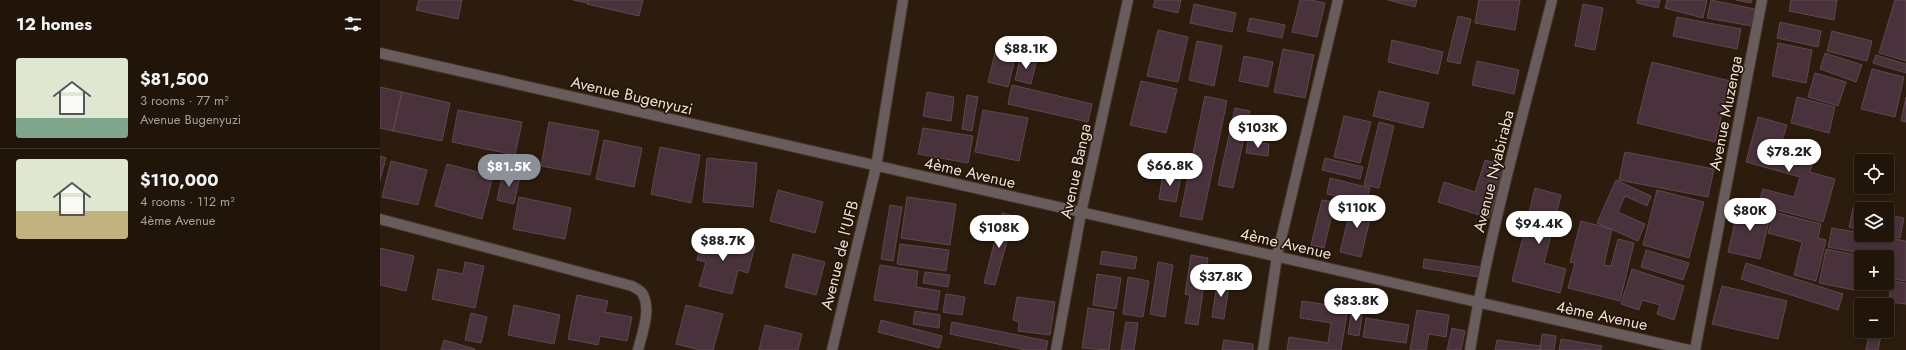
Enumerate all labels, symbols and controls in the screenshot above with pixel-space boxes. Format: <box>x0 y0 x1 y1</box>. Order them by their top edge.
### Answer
text: 12 homes <box>16 12 92 36</box>
icon: filters <box>342 13 364 35</box>
pin: $88.1K <box>993 36 1059 70</box>
text: $88.1K <box>1004 39 1048 58</box>
street label: Avenue Muzenga <box>1703 54 1748 173</box>
text: $81,500 <box>140 67 209 91</box>
street label: Avenue Bugenyuzi <box>569 70 695 121</box>
icon: home <box>48 74 96 122</box>
text: 3 rooms · 77 m² <box>140 91 229 110</box>
street label: Avenue Nyabiraba <box>1467 108 1520 235</box>
text: Avenue Bugenyuzi <box>140 110 241 129</box>
pin: $103K <box>1230 115 1286 149</box>
text: $103K <box>1238 118 1278 137</box>
street label: Avenue Banga <box>1054 122 1097 221</box>
pin: $78.2K <box>1756 139 1822 173</box>
text: $78.2K <box>1766 142 1812 161</box>
street label: 4ème Avenue <box>922 151 1018 194</box>
pin: $66.8K <box>1137 153 1203 187</box>
pin: $81.5K <box>476 154 542 188</box>
map controls <box>1854 154 1894 338</box>
button: locate <box>1854 154 1894 194</box>
text: $66.8K <box>1147 156 1193 175</box>
text: $81.5K <box>487 157 531 176</box>
text: $110,000 <box>140 168 218 192</box>
icon: home <box>48 175 96 223</box>
text: 4 rooms · 112 m² <box>140 192 235 211</box>
pin: $110K <box>1329 195 1385 229</box>
street label: Avenue de l'UFB <box>815 198 864 312</box>
text: $110K <box>1337 198 1377 217</box>
pin: $80K <box>1726 198 1774 232</box>
text: $80K <box>1733 201 1767 220</box>
button: layers <box>1854 202 1894 242</box>
text: 4ème Avenue <box>140 211 216 230</box>
pin: $94.4K <box>1506 211 1572 245</box>
text: $94.4K <box>1515 214 1563 233</box>
pin: $108K <box>971 215 1027 249</box>
text: $108K <box>979 218 1019 237</box>
street label: 4ème Avenue <box>1238 222 1334 265</box>
pin: $88.7K <box>690 228 756 262</box>
text: $88.7K <box>700 231 746 250</box>
button: + <box>1854 250 1894 290</box>
pin: $37.8K <box>1188 264 1254 298</box>
text: $37.8K <box>1199 267 1243 286</box>
pin: $83.8K <box>1323 288 1389 322</box>
text: $83.8K <box>1333 291 1379 310</box>
street label: 4ème Avenue <box>1554 295 1650 336</box>
button: − <box>1854 298 1894 338</box>

